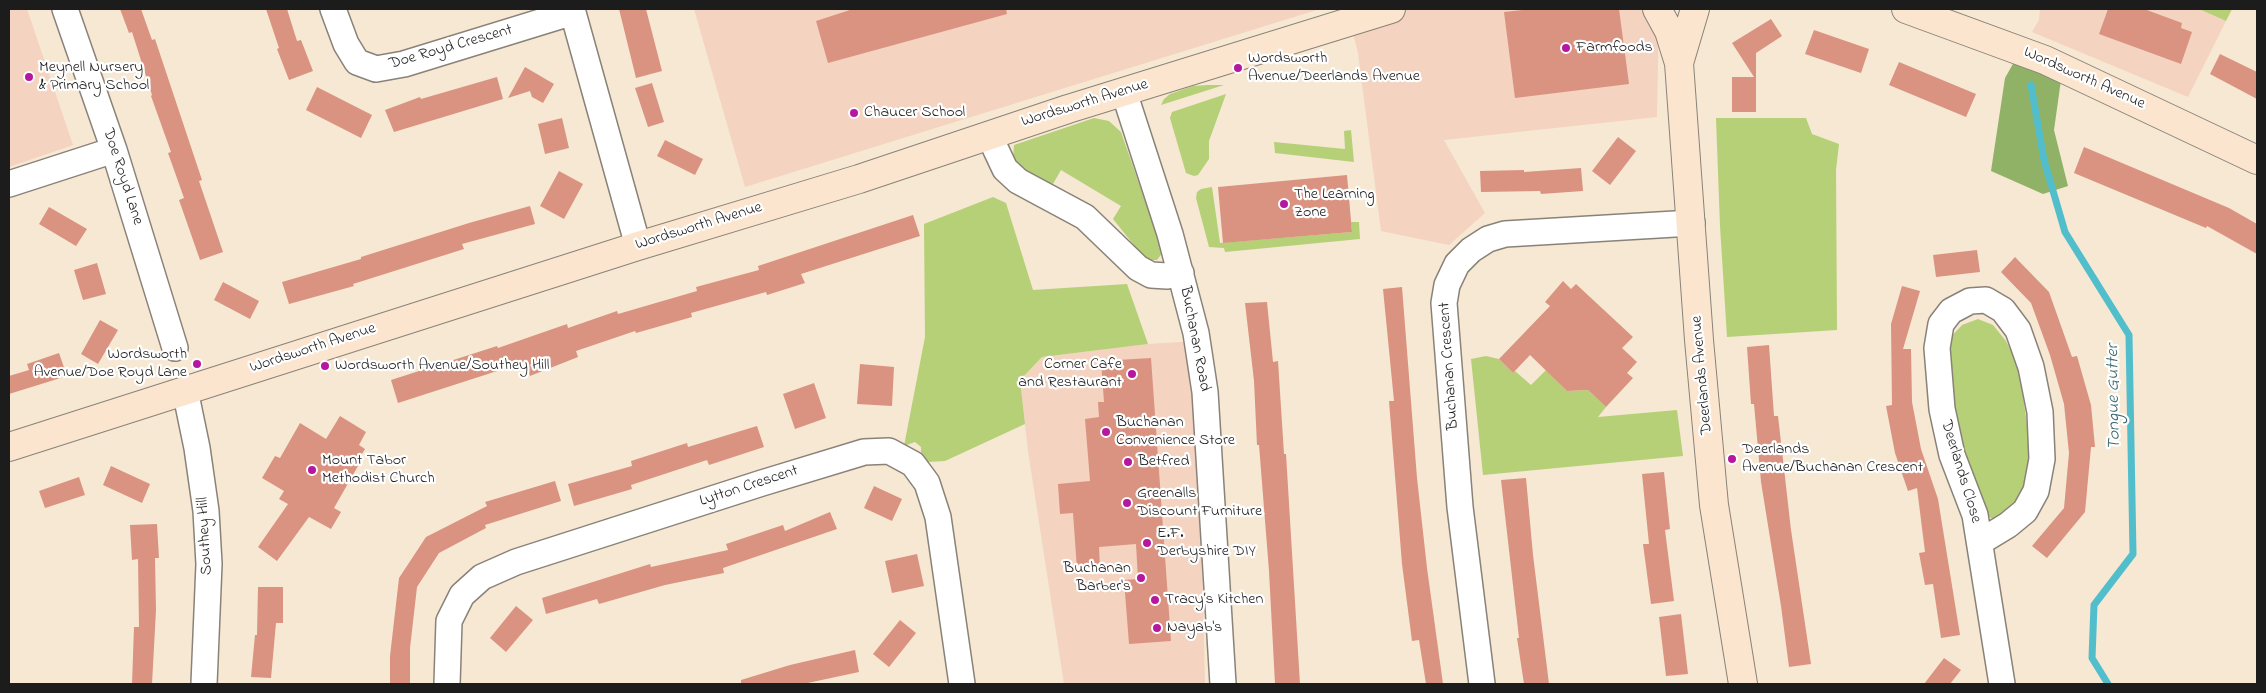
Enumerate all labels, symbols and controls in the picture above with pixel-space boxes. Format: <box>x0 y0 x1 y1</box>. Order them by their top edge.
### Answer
street label: Doe Royd Crescent <box>387 21 515 75</box>
place label: Farmfoods <box>1576 38 1653 58</box>
marker: Farmfoods <box>1560 42 1572 54</box>
street label: Wordsworth Avenue <box>2020 44 2148 114</box>
place label: Wordsworth Avenue/Deerlands Avenue <box>1248 49 1420 87</box>
place label: Meynell Nursery & Primary School <box>39 58 149 96</box>
marker: Wordsworth Avenue/Deerlands Avenue <box>1232 62 1244 74</box>
marker: Meynell Nursery & Primary School <box>23 71 35 83</box>
street label: Wordsworth Avenue <box>1019 76 1151 132</box>
place label: Chaucer School <box>864 103 965 123</box>
marker: Chaucer School <box>848 107 860 119</box>
street label: Doe Royd Lane <box>97 126 147 228</box>
place label: The Learning Zone <box>1294 185 1374 223</box>
marker: The Learning Zone <box>1278 198 1290 210</box>
street label: Wordsworth Avenue <box>633 199 765 255</box>
street label: Buchanan Road <box>1174 285 1214 393</box>
street label: Buchanan Crescent <box>1436 301 1464 431</box>
street label: Deerlands Avenue <box>1688 315 1718 435</box>
street label: Wordsworth Avenue <box>248 320 378 378</box>
water label: Tongue Gutter <box>2103 344 2127 450</box>
place label: Wordsworth Avenue/Doe Royd Lane <box>34 345 187 383</box>
place label: Corner Cafe and Restaurant <box>1018 355 1122 393</box>
place label: Wordsworth Avenue/Southey Hill <box>335 356 549 376</box>
marker: Wordsworth Avenue/Doe Royd Lane <box>191 358 203 370</box>
marker: Wordsworth Avenue/Southey Hill <box>319 360 331 372</box>
marker: Corner Cafe and Restaurant <box>1126 368 1138 380</box>
place label: Buchanan Convenience Store <box>1116 413 1235 451</box>
street label: Deerlands Close <box>1935 418 1985 526</box>
marker: Buchanan Convenience Store <box>1100 426 1112 438</box>
place label: Deerlands Avenue/Buchanan Crescent <box>1742 440 1923 478</box>
place label: Mount Tabor Methodist Church <box>322 451 435 489</box>
place label: Betfred <box>1138 452 1189 472</box>
marker: Deerlands Avenue/Buchanan Crescent <box>1726 453 1738 465</box>
marker: Betfred <box>1122 456 1134 468</box>
street label: Lytton Crescent <box>697 462 801 512</box>
marker: Mount Tabor Methodist Church <box>306 464 318 476</box>
place label: Greenalls Discount Furniture <box>1137 484 1262 522</box>
street label: Southey Hill <box>194 496 218 576</box>
marker: Greenalls Discount Furniture <box>1121 497 1133 509</box>
place label: E.F. Derbyshire DIY <box>1157 524 1256 562</box>
marker: E.F. Derbyshire DIY <box>1141 537 1153 549</box>
place label: Buchanan Barber's <box>1063 559 1131 597</box>
marker: Buchanan Barber's <box>1135 572 1147 584</box>
place label: Tracy’s Kitchen <box>1165 590 1263 610</box>
marker: Tracy’s Kitchen <box>1149 594 1161 606</box>
place label: Nayab's <box>1167 618 1222 638</box>
marker: Nayab's <box>1151 622 1163 634</box>

